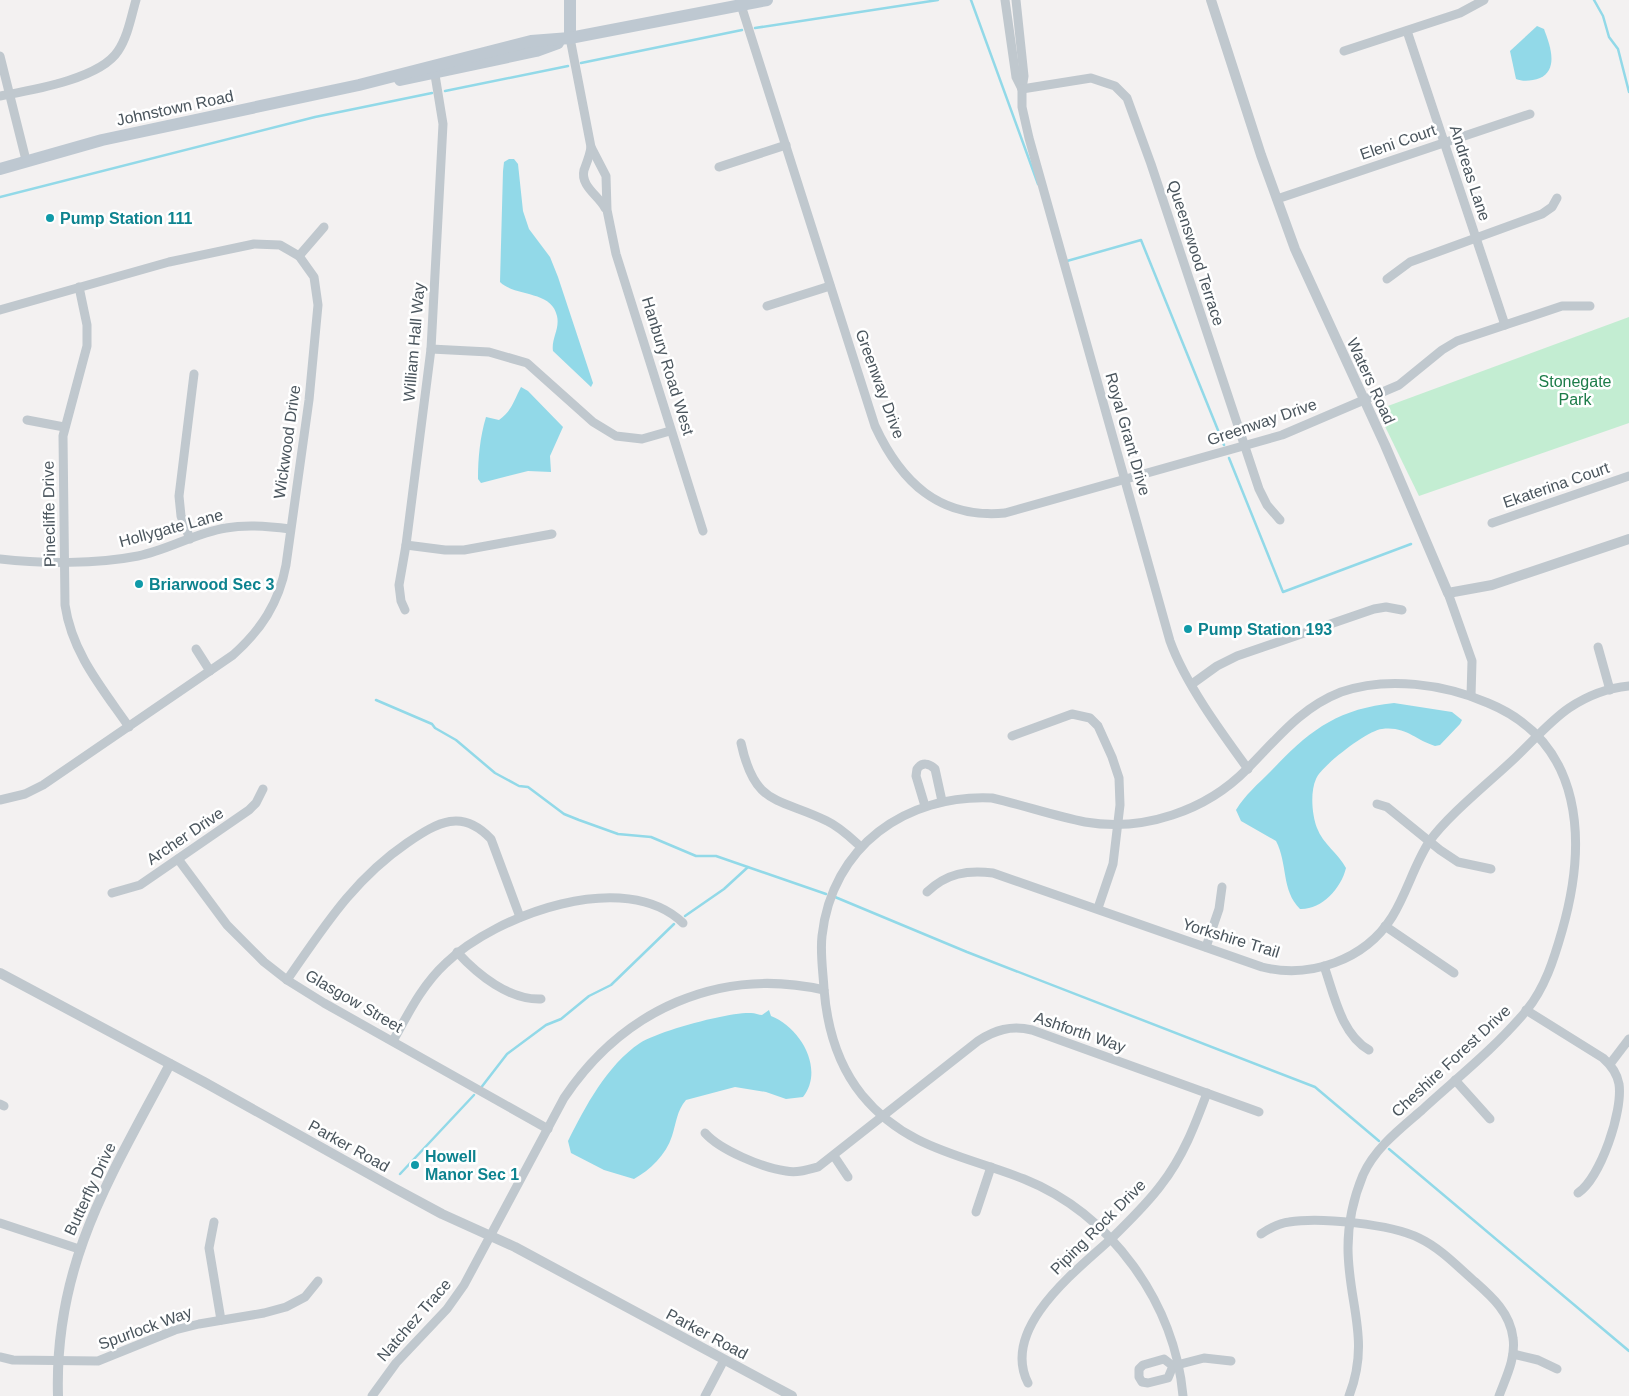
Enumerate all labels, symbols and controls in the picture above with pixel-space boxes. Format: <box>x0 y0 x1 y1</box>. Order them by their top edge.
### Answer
street label: Johnstown Road <box>115 87 235 129</box>
street label: Eleni Court <box>1358 121 1439 163</box>
street label: Andreas Lane <box>1447 123 1494 223</box>
street label: Queenswood Terrace <box>1164 178 1228 328</box>
place label: Pump Station 111 <box>60 210 193 227</box>
marker: Pump Station 111 <box>44 212 56 224</box>
street label: William Hall Way <box>400 282 428 402</box>
street label: Hanbury Road West <box>639 295 697 438</box>
street label: Greenway Drive <box>852 327 908 441</box>
street label: Waters Road <box>1344 335 1398 427</box>
street label: Royal Grant Drive <box>1102 371 1154 498</box>
park label: Stonegate Park <box>1539 373 1612 408</box>
street label: Wickwood Drive <box>271 384 303 500</box>
street label: Greenway Drive <box>1205 395 1319 449</box>
street label: Ekaterina Court <box>1501 459 1612 511</box>
street label: Pinecliffe Drive <box>40 461 58 567</box>
street label: Hollygate Lane <box>117 506 225 550</box>
place label: Briarwood Sec 3 <box>149 576 274 593</box>
marker: Briarwood Sec 3 <box>133 578 145 590</box>
place label: Pump Station 193 <box>1198 621 1332 638</box>
marker: Pump Station 193 <box>1182 623 1194 635</box>
street label: Archer Drive <box>143 804 227 868</box>
street label: Yorkshire Trail <box>1180 915 1282 961</box>
street label: Glasgow Street <box>302 966 406 1036</box>
street label: Cheshire Forest Drive <box>1388 1002 1514 1120</box>
street label: Ashforth Way <box>1032 1008 1128 1056</box>
street label: Parker Road <box>306 1117 392 1175</box>
street label: Butterfly Drive <box>61 1140 119 1238</box>
place label: Howell Manor Sec 1 <box>425 1148 519 1183</box>
marker: Howell Manor Sec 1 <box>409 1159 421 1171</box>
street label: Piping Rock Drive <box>1047 1176 1149 1278</box>
street label: Natchez Trace <box>374 1275 454 1365</box>
street label: Spurlock Way <box>96 1303 194 1353</box>
street label: Parker Road <box>663 1305 751 1363</box>

